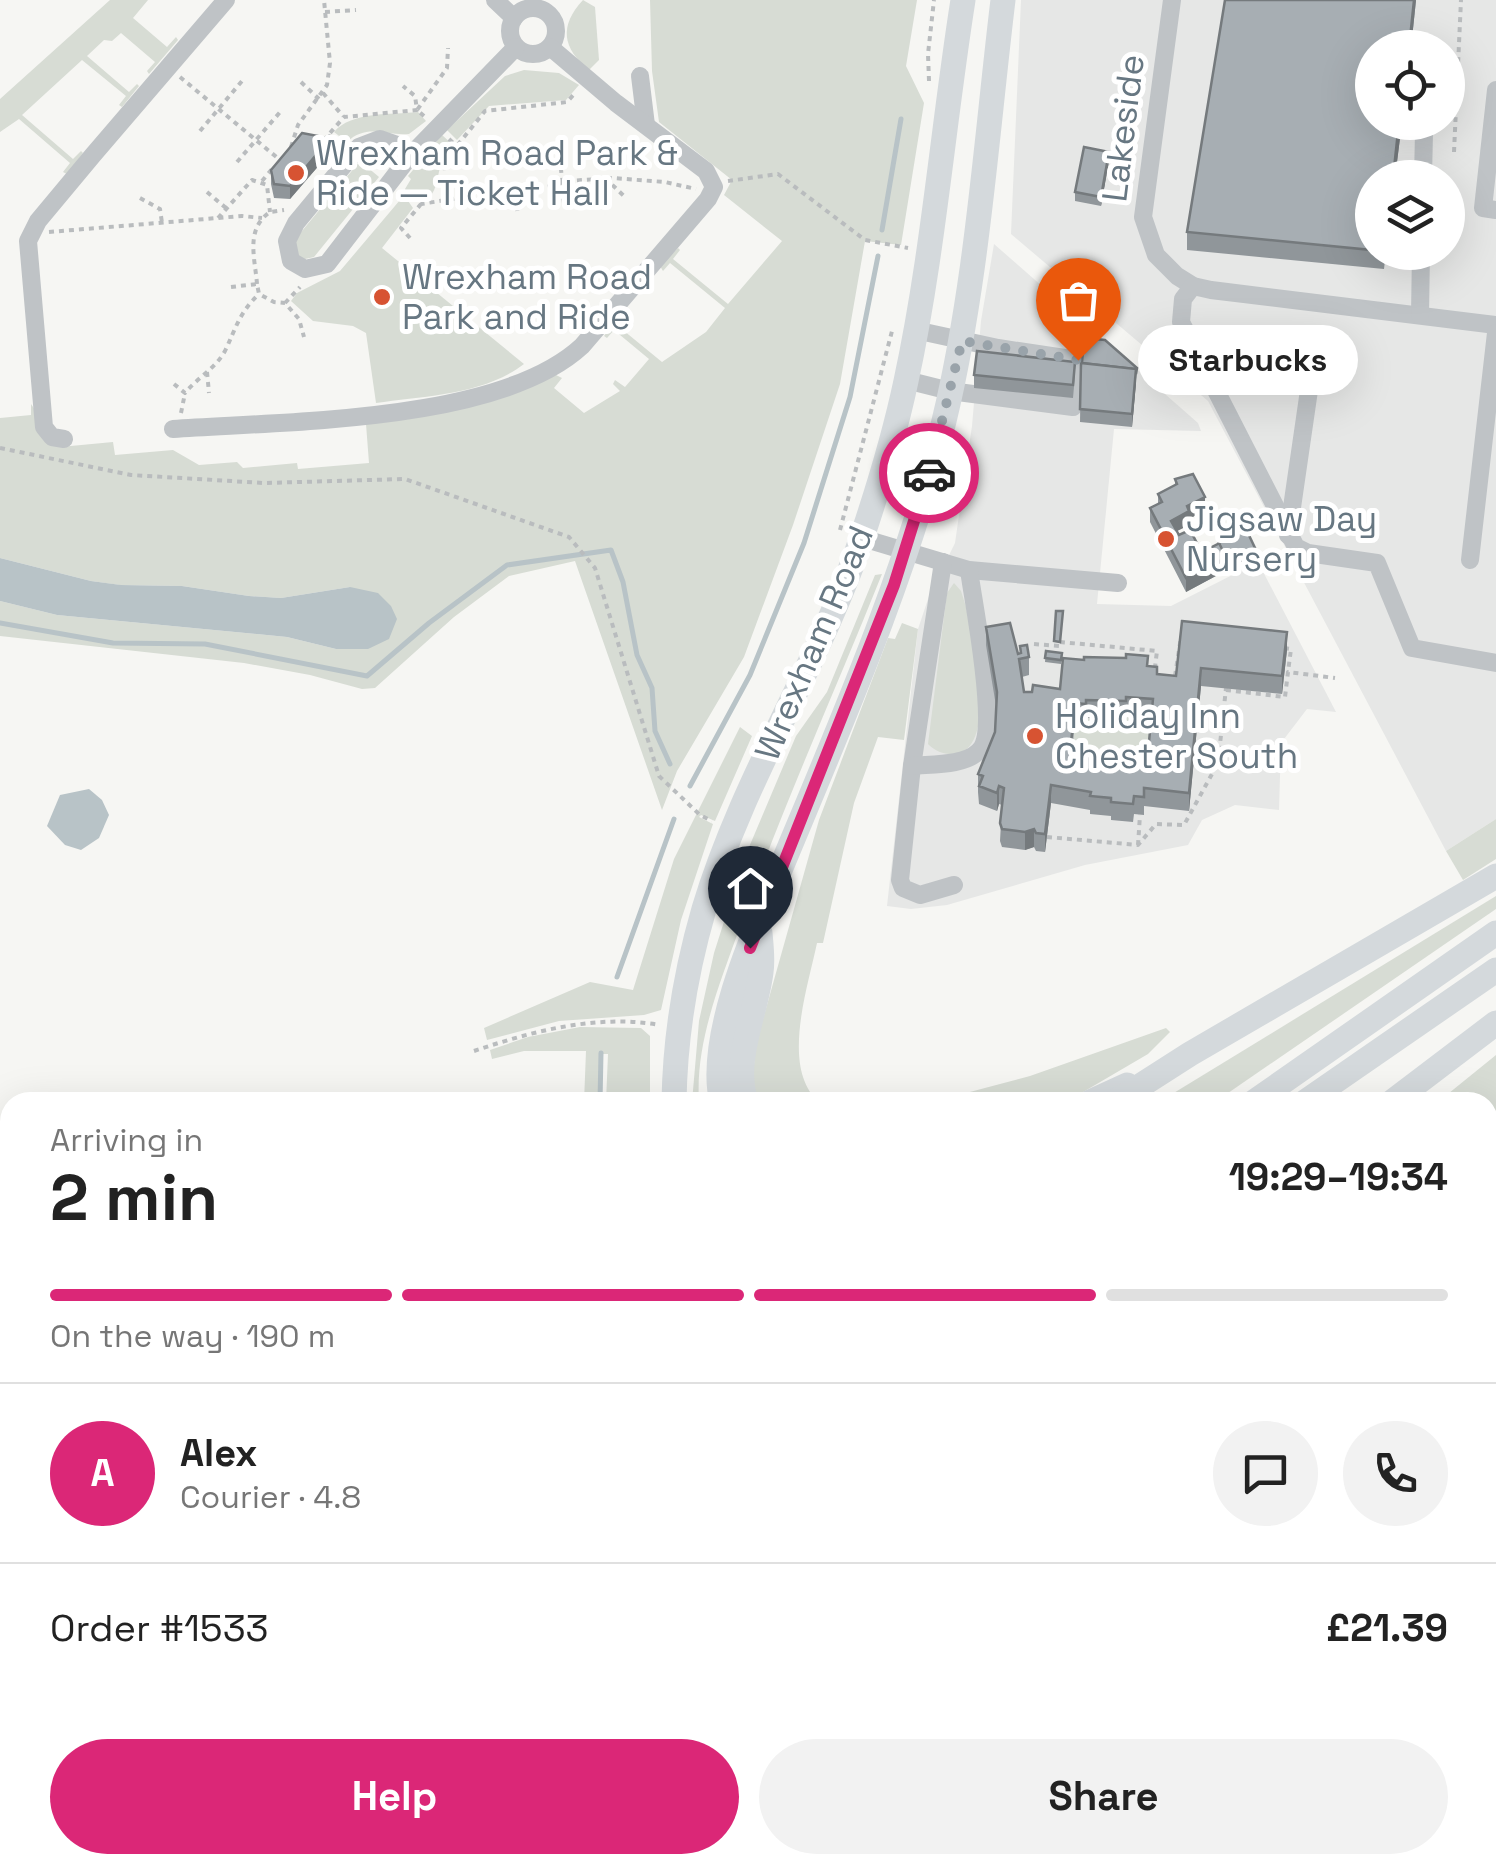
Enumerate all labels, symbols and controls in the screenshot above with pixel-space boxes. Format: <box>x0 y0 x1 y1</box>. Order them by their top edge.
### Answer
map controls <box>1355 30 1465 270</box>
button: locate <box>1355 30 1465 140</box>
street label: Lakeside <box>1092 52 1154 204</box>
place label: Wrexham Road Park & Ride — Ticket Hall <box>316 131 678 215</box>
button: layers <box>1355 160 1465 270</box>
marker: Wrexham Road Park & Ride — Ticket Hall <box>285 162 307 184</box>
place label: Wrexham Road Park and Ride <box>402 255 652 339</box>
pin <box>1036 258 1121 361</box>
icon: bag <box>1051 273 1106 328</box>
marker: Wrexham Road Park and Ride <box>371 286 393 308</box>
callout: Starbucks <box>1138 325 1358 395</box>
text: Starbucks <box>1169 340 1327 380</box>
courier <box>879 423 979 523</box>
icon: car <box>902 446 957 501</box>
place label: Jigsaw Day Nursery <box>1186 497 1377 581</box>
street label: Wrexham Road <box>745 519 883 767</box>
marker: Jigsaw Day Nursery <box>1155 528 1177 550</box>
place label: Holiday Inn Chester South <box>1055 694 1298 778</box>
marker: Holiday Inn Chester South <box>1024 725 1046 747</box>
pin <box>708 846 793 949</box>
icon: home <box>723 861 778 916</box>
text: Arriving in <box>50 1120 203 1160</box>
text: 19:29–19:34 <box>1229 1153 1448 1201</box>
text: 2 min <box>50 1156 218 1239</box>
text: On the way · 190 m <box>50 1316 335 1356</box>
button: chat <box>1213 1421 1318 1526</box>
button: phone <box>1343 1421 1448 1526</box>
text: Alex <box>180 1429 257 1477</box>
text: A <box>90 1449 115 1497</box>
text: Courier · 4.8 <box>180 1477 361 1517</box>
text: Order #1533 <box>50 1604 269 1652</box>
text: £21.39 <box>1326 1604 1448 1652</box>
button: Help <box>50 1739 739 1854</box>
button: Share <box>759 1739 1448 1854</box>

